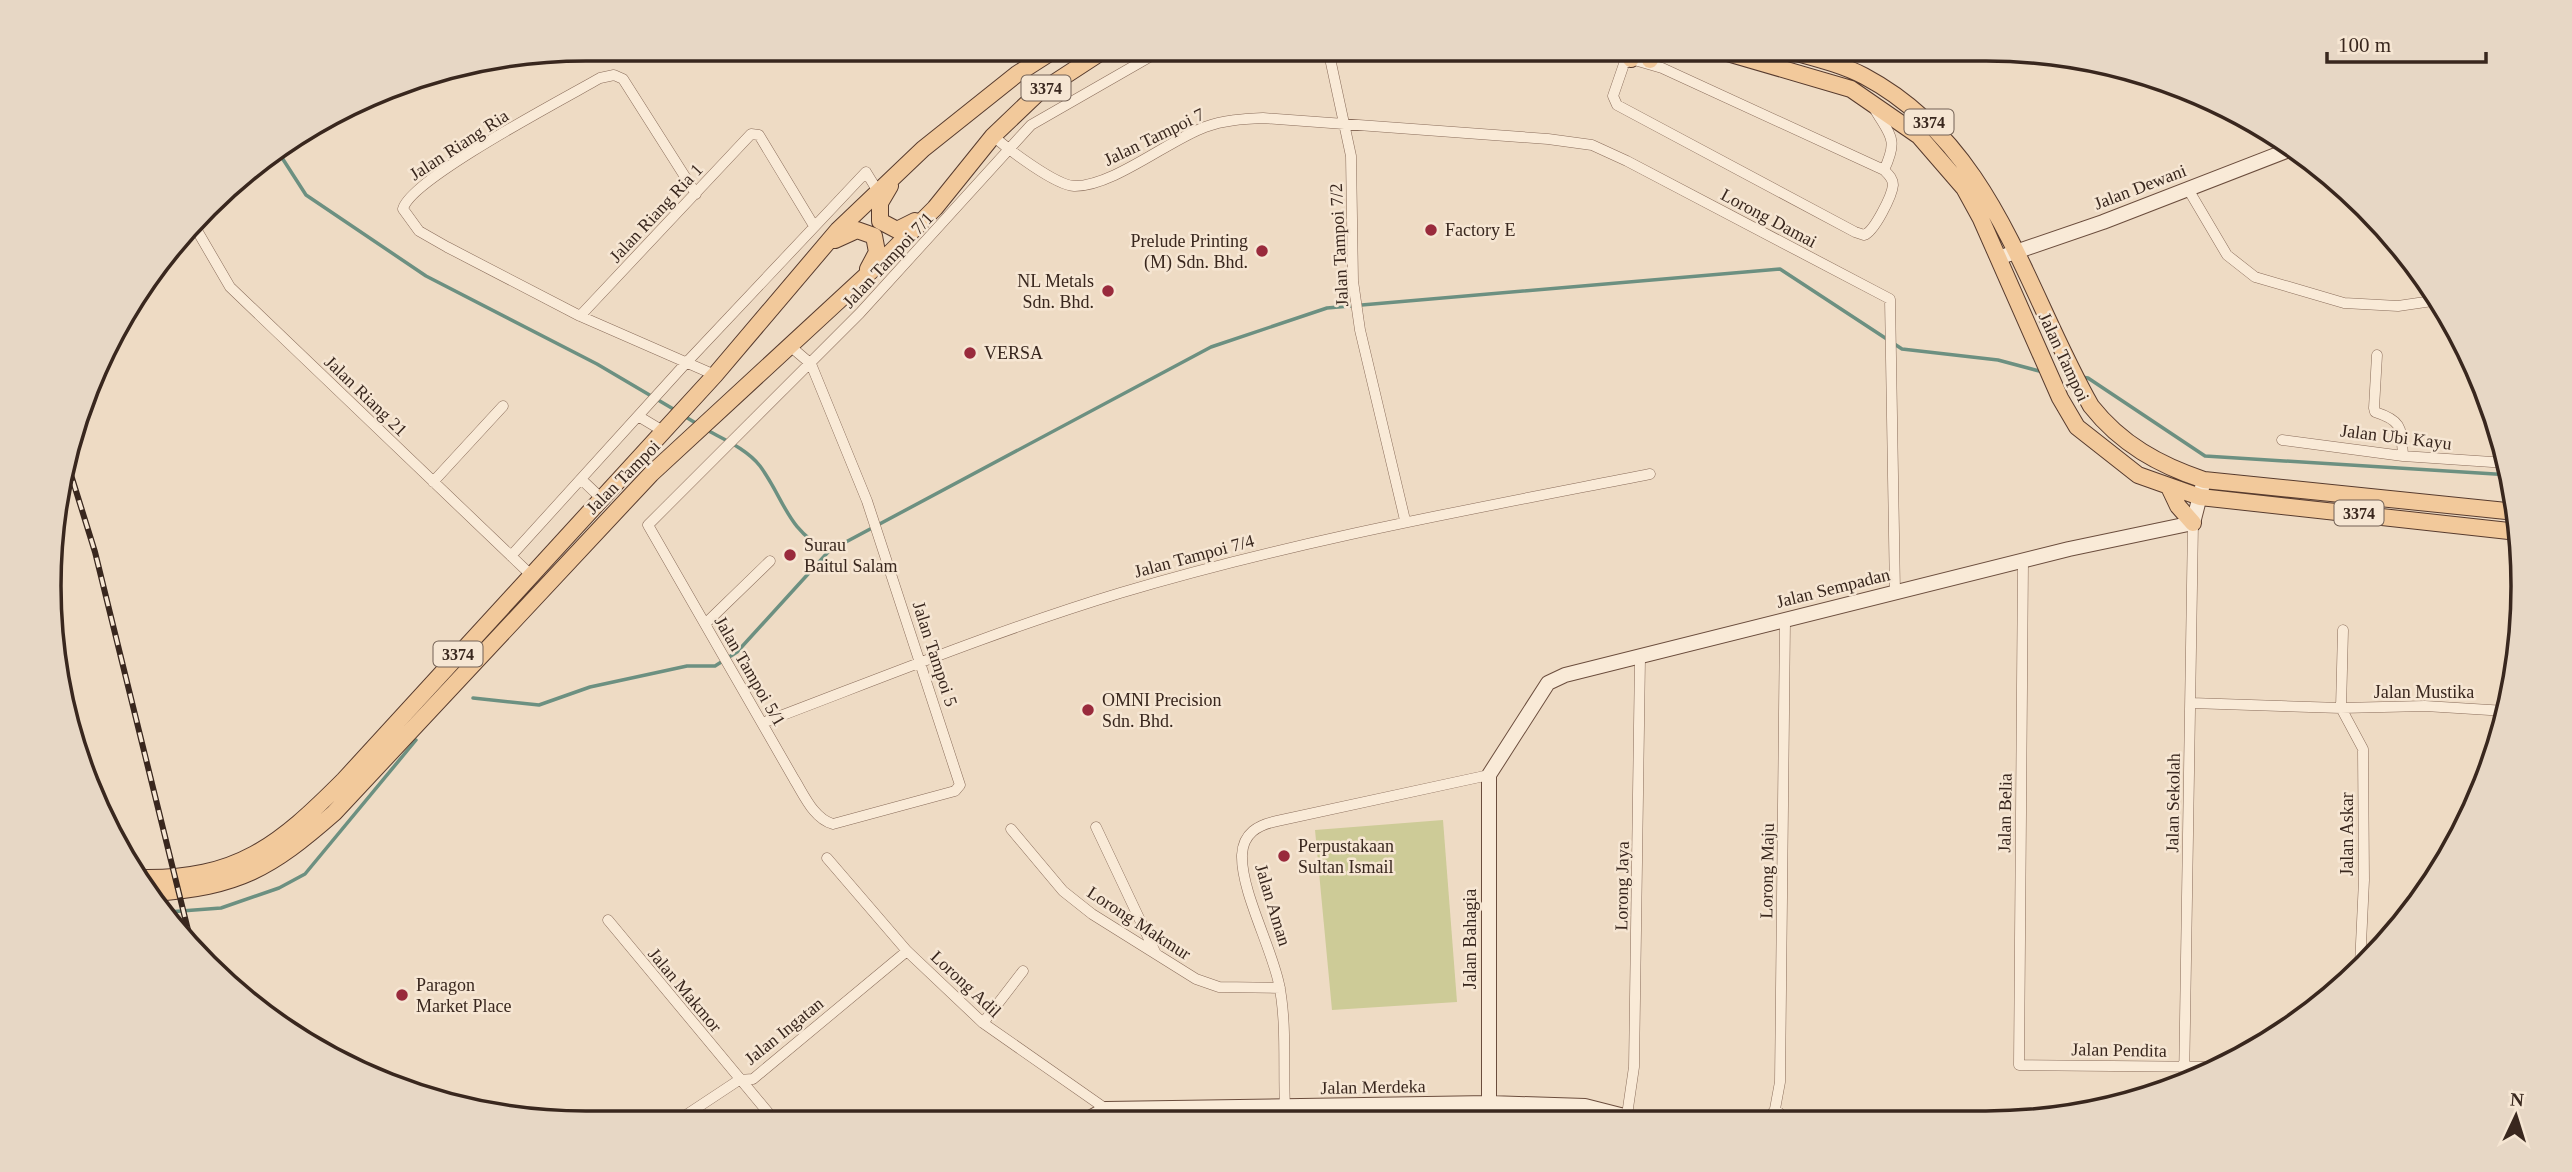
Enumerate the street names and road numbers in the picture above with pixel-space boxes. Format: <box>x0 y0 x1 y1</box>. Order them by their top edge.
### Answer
road number: 3374 <box>1021 76 1070 100</box>
street label: Jalan Tampoi 7 <box>1100 104 1208 170</box>
street label: Jalan Riang Ria <box>406 106 512 184</box>
road number: 3374 <box>1904 110 1954 134</box>
street label: Jalan Riang Ria 1 <box>605 160 707 266</box>
street label: Jalan Dewani <box>2091 160 2189 214</box>
street label: Jalan Tampoi 7/2 <box>1326 183 1352 307</box>
street label: Lorong Damai <box>1718 184 1820 252</box>
street label: Jalan Tampoi 7/1 <box>839 208 937 312</box>
street label: Jalan Tampoi <box>2035 309 2093 405</box>
street label: Jalan Riang 21 <box>321 352 411 440</box>
street label: Jalan Ubi Kayu <box>2339 420 2453 454</box>
street label: Jalan Tampoi <box>582 436 664 518</box>
road number: 3374 <box>2334 500 2384 526</box>
street label: Jalan Tampoi 7/4 <box>1132 530 1256 582</box>
street label: Jalan Sempadan <box>1774 564 1892 612</box>
street label: Jalan Tampoi 5 <box>909 599 961 709</box>
street label: Jalan Tampoi 5/1 <box>710 613 790 729</box>
road number: 3374 <box>434 642 482 666</box>
street label: Jalan Mustika <box>2374 682 2474 702</box>
street label: Jalan Sekolah <box>2162 753 2184 853</box>
street label: Jalan Belia <box>1994 773 2016 853</box>
street label: Jalan Askar <box>2337 792 2357 876</box>
street label: Lorong Maju <box>1756 823 1778 919</box>
street label: Lorong Jaya <box>1611 841 1633 931</box>
street label: Jalan Aman <box>1251 862 1295 948</box>
street label: Lorong Makmur <box>1083 882 1195 964</box>
street label: Jalan Bahagia <box>1460 889 1480 989</box>
street label: Jalan Makmor <box>644 944 726 1036</box>
street label: Lorong Adil <box>927 947 1005 1021</box>
street label: Jalan Ingatan <box>741 993 827 1069</box>
street label: Jalan Pendita <box>2071 1039 2167 1061</box>
street label: Jalan Merdeka <box>1320 1076 1426 1098</box>

